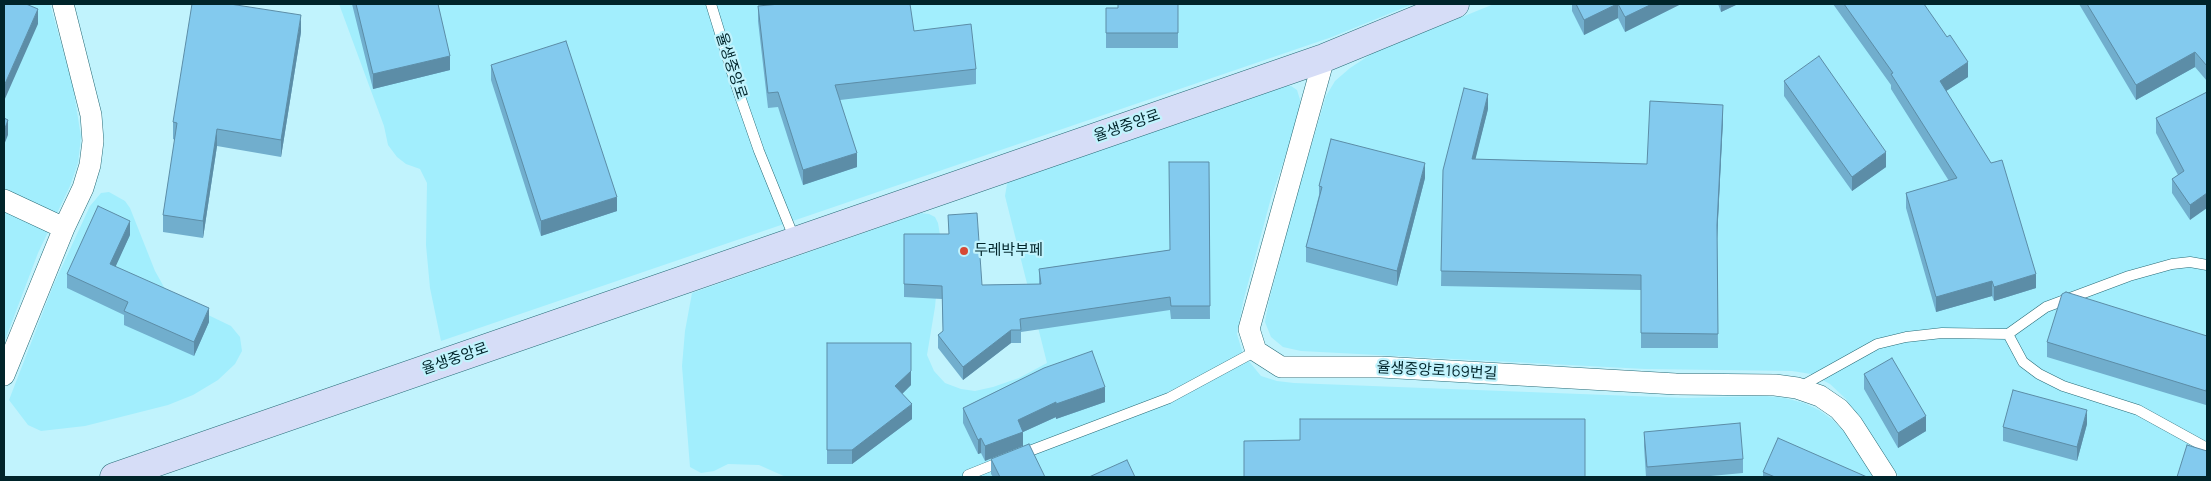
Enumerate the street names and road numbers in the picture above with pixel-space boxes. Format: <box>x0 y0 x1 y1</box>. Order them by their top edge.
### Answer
street label: 율생중앙로 <box>712 30 750 102</box>
street label: 율생중앙로 <box>1091 106 1163 146</box>
street label: 율생중앙로 <box>419 339 491 379</box>
street label: 율생중앙로169번길 <box>1376 359 1498 383</box>

